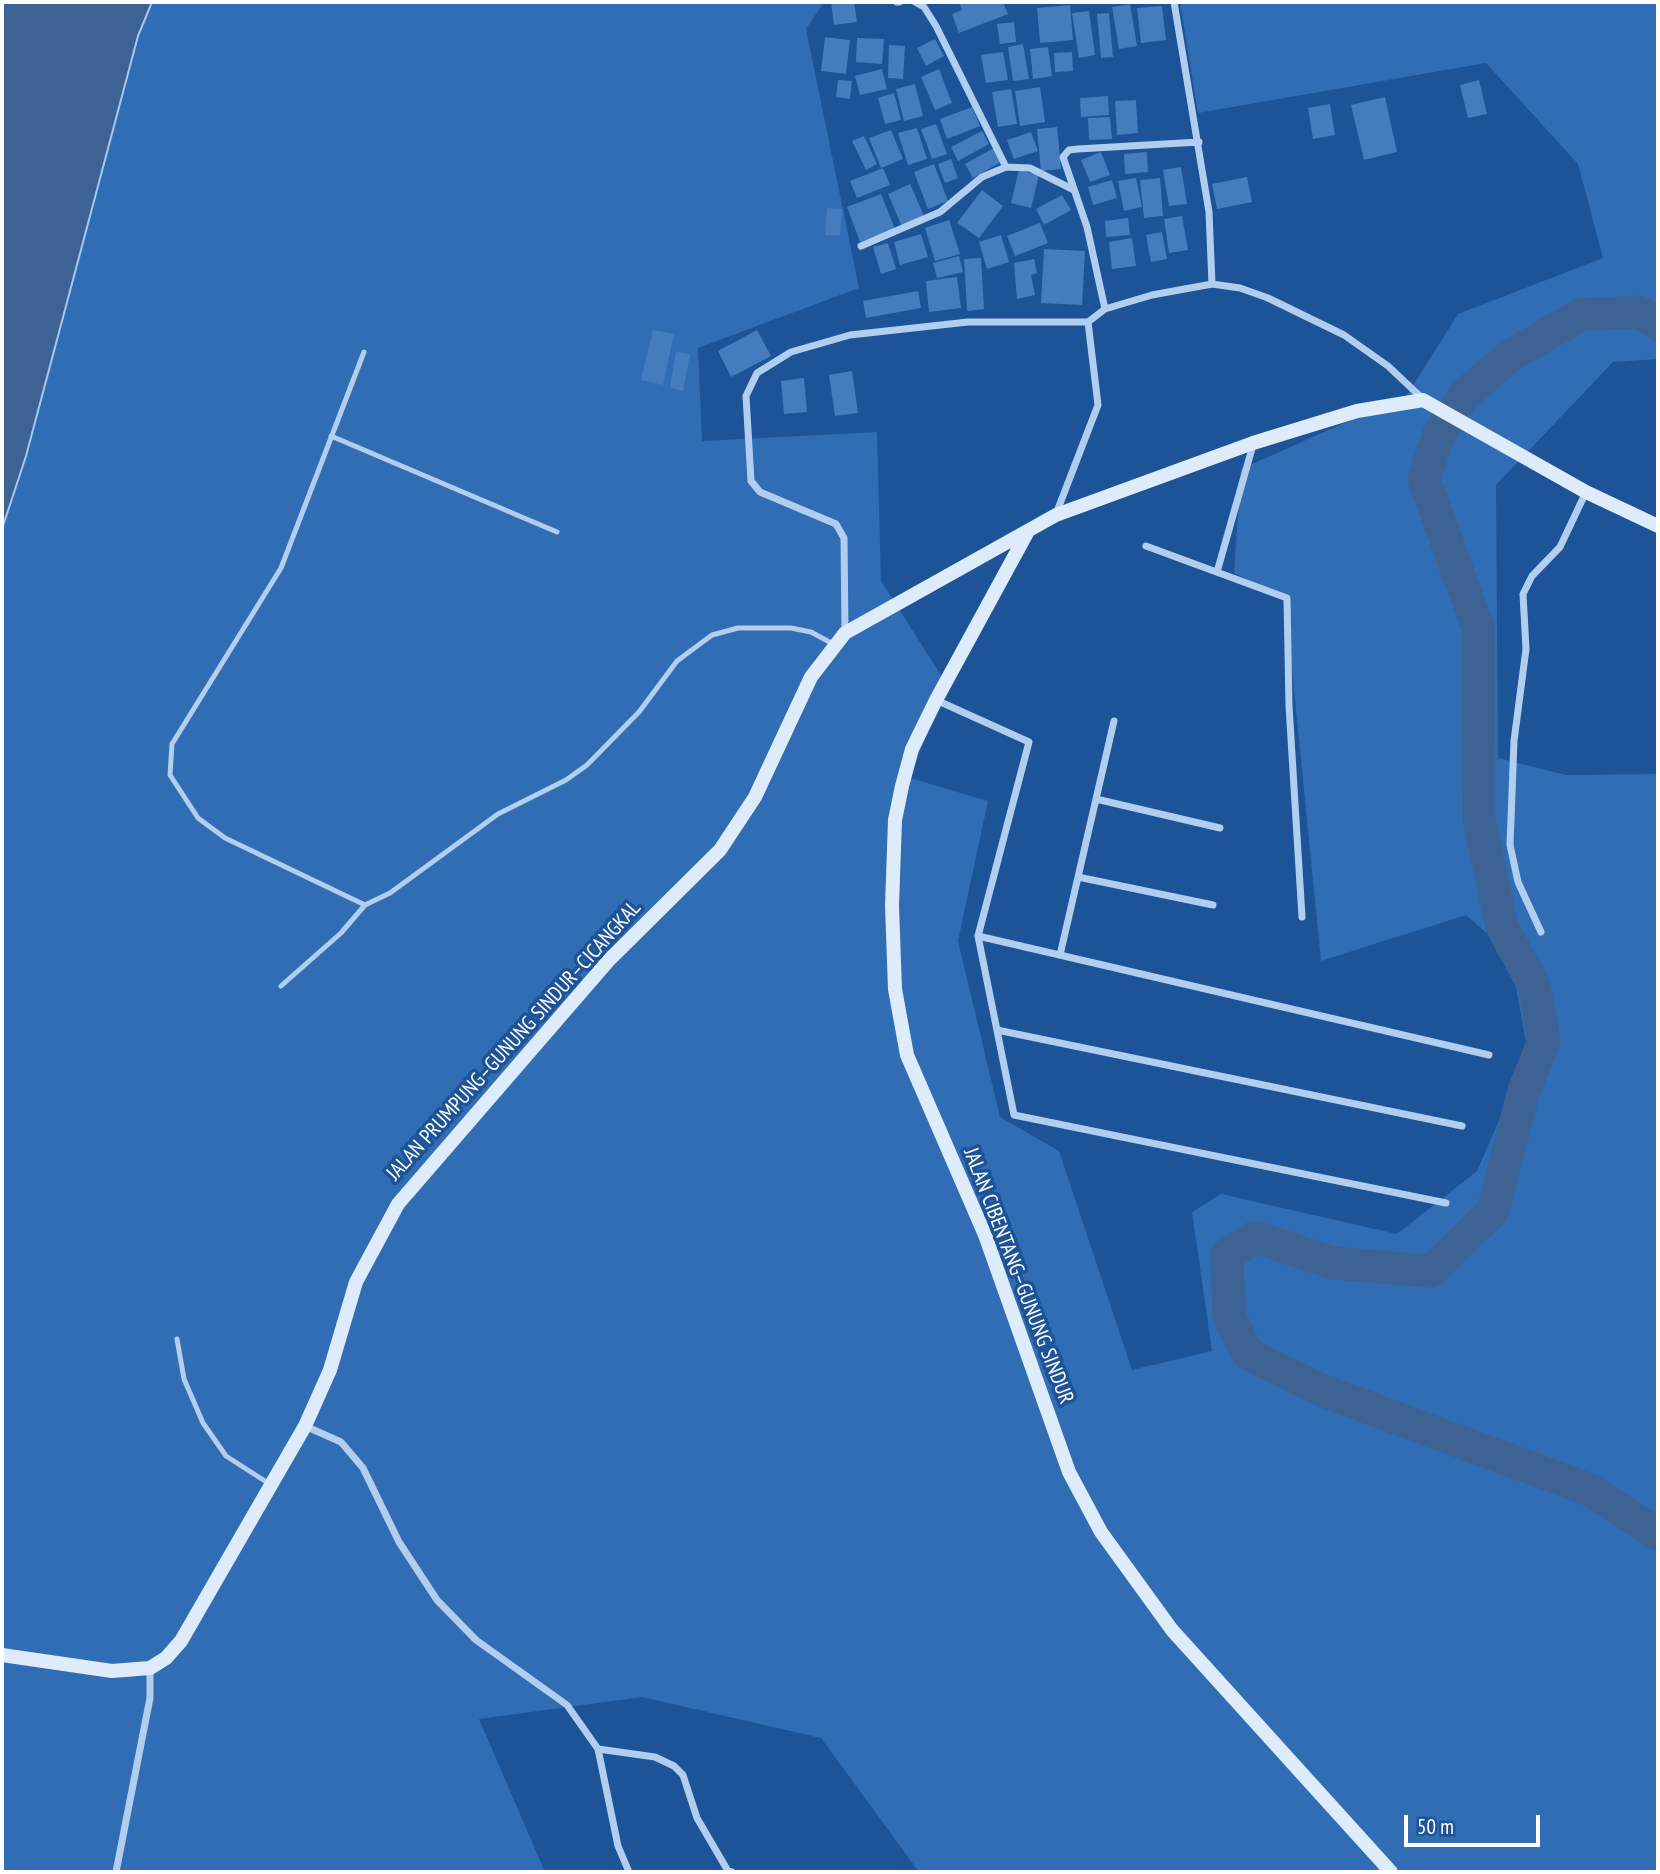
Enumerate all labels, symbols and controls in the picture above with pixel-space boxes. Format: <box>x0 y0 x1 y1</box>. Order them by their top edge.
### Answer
street label: JALAN PRUMPUNG–GUNUNG SINDUR–CICANGKAL <box>382 896 646 1186</box>
street label: JALAN CIBENTANG–GUNUNG SINDUR <box>958 1145 1078 1407</box>
scale bar <box>1408 1800 1544 1844</box>
text: 50 m <box>1417 1813 1454 1840</box>

